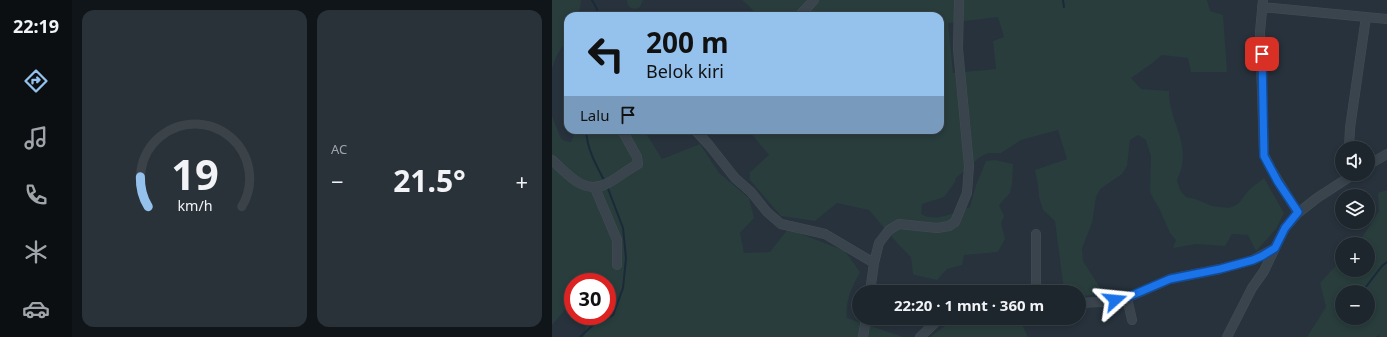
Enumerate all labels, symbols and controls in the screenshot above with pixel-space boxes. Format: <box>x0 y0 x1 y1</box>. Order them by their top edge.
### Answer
text: 22:19 <box>13 14 59 38</box>
text: 200 m <box>646 23 729 61</box>
icon: left <box>580 28 632 80</box>
pin <box>1245 37 1279 71</box>
icon: arrive <box>1251 43 1273 65</box>
text: Belok kiri <box>646 59 724 83</box>
icon: directions <box>22 67 50 95</box>
icon: arrive <box>617 104 639 126</box>
text: Lalu <box>580 105 609 125</box>
icon: music <box>22 124 50 152</box>
text: AC <box>331 140 347 158</box>
map controls <box>1335 141 1375 325</box>
button: sound <box>1335 141 1375 181</box>
text: 19 <box>171 145 218 201</box>
text: 21.5° <box>393 160 466 201</box>
text: − <box>331 166 344 196</box>
text: + <box>515 166 528 196</box>
icon: phone <box>22 181 50 209</box>
button: layers <box>1335 189 1375 229</box>
text: km/h <box>177 195 212 214</box>
button: + <box>1335 237 1375 277</box>
icon: climate <box>22 238 50 266</box>
speed limit sign: 30 <box>564 273 616 325</box>
position arrow <box>1094 279 1136 321</box>
button: − <box>1335 285 1375 325</box>
icon: car <box>22 295 50 323</box>
text: 22:20 · 1 mnt · 360 m <box>894 295 1044 315</box>

